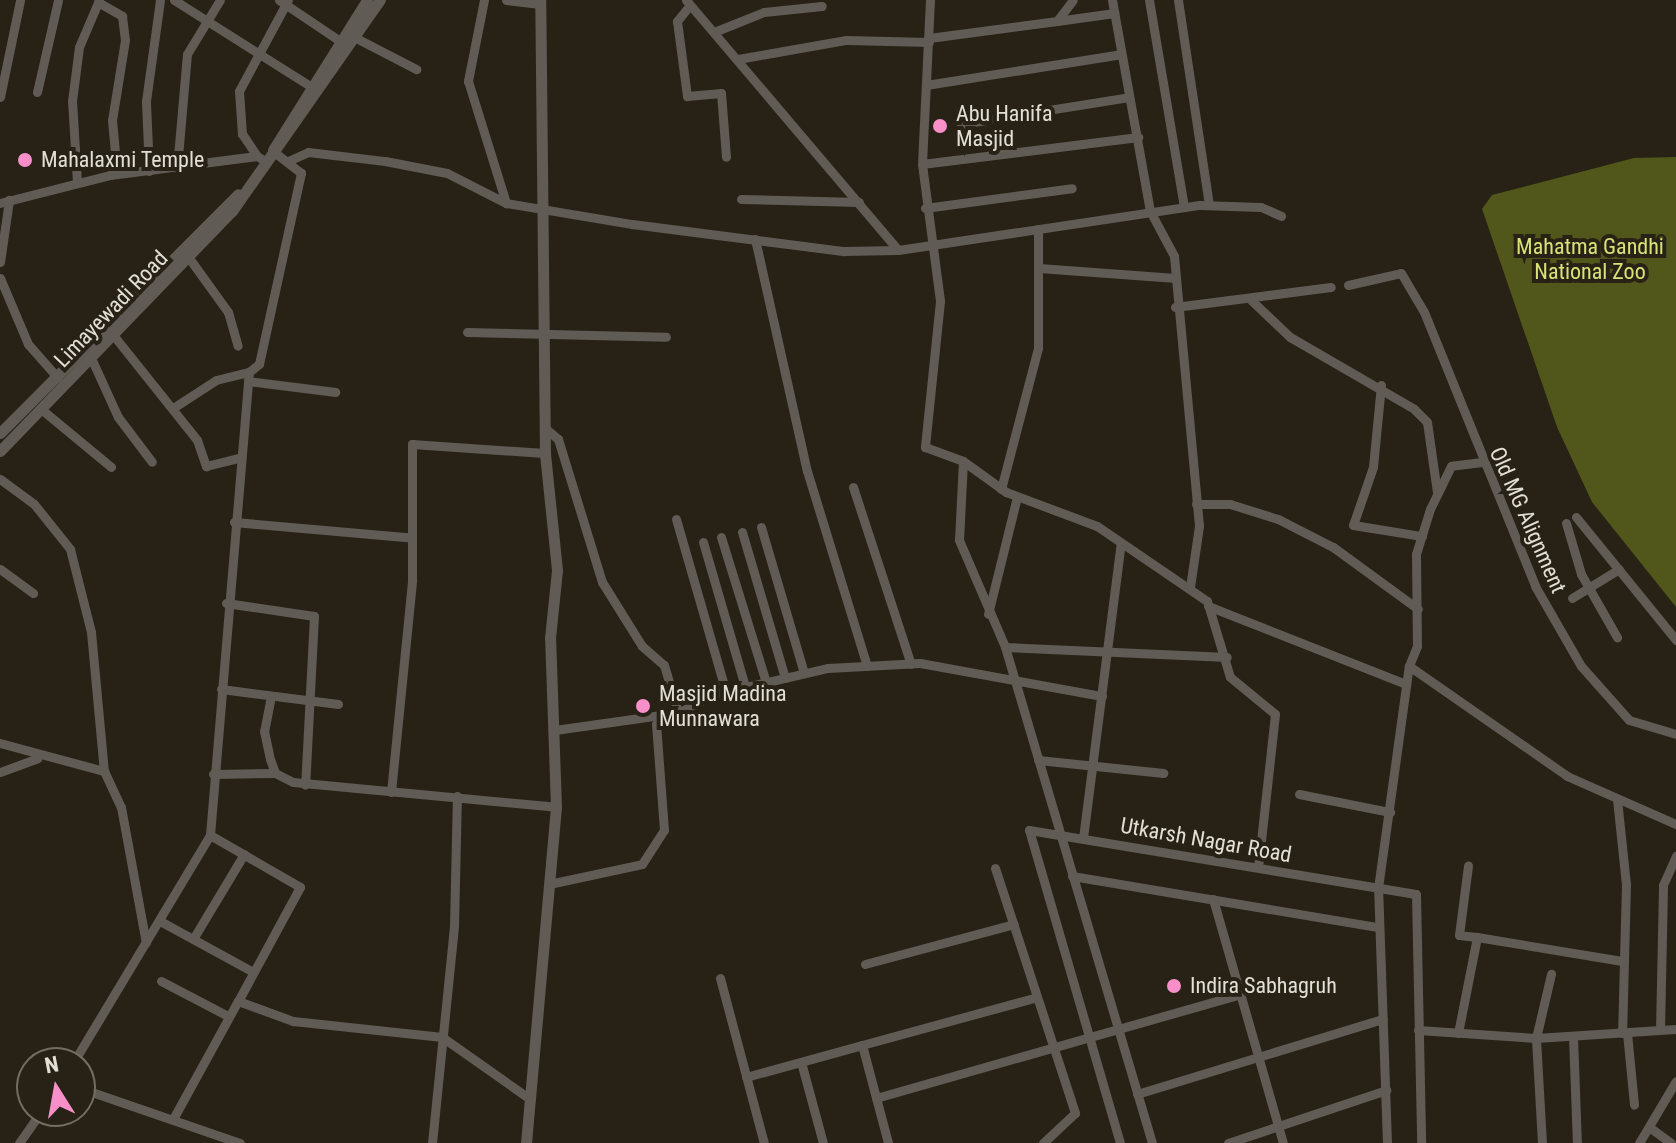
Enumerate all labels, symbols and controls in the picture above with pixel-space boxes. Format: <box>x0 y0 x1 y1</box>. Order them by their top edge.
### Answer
place label: Abu Hanifa Masjid <box>956 100 1053 152</box>
marker: Abu Hanifa Masjid <box>931 117 949 135</box>
place label: Mahalaxmi Temple <box>41 147 205 173</box>
marker: Mahalaxmi Temple <box>16 151 34 169</box>
park label: Mahatma Gandhi National Zoo <box>1516 233 1664 284</box>
street label: Limayewadi Road <box>49 245 173 373</box>
street label: Old MG Alignment <box>1484 443 1572 597</box>
place label: Masjid Madina Munnawara <box>659 680 786 732</box>
marker: Masjid Madina Munnawara <box>634 697 652 715</box>
street label: Utkarsh Nagar Road <box>1118 812 1294 868</box>
place label: Indira Sabhagruh <box>1190 973 1337 999</box>
marker: Indira Sabhagruh <box>1165 977 1183 995</box>
north arrow <box>16 1047 96 1127</box>
text: N <box>43 1051 61 1078</box>

